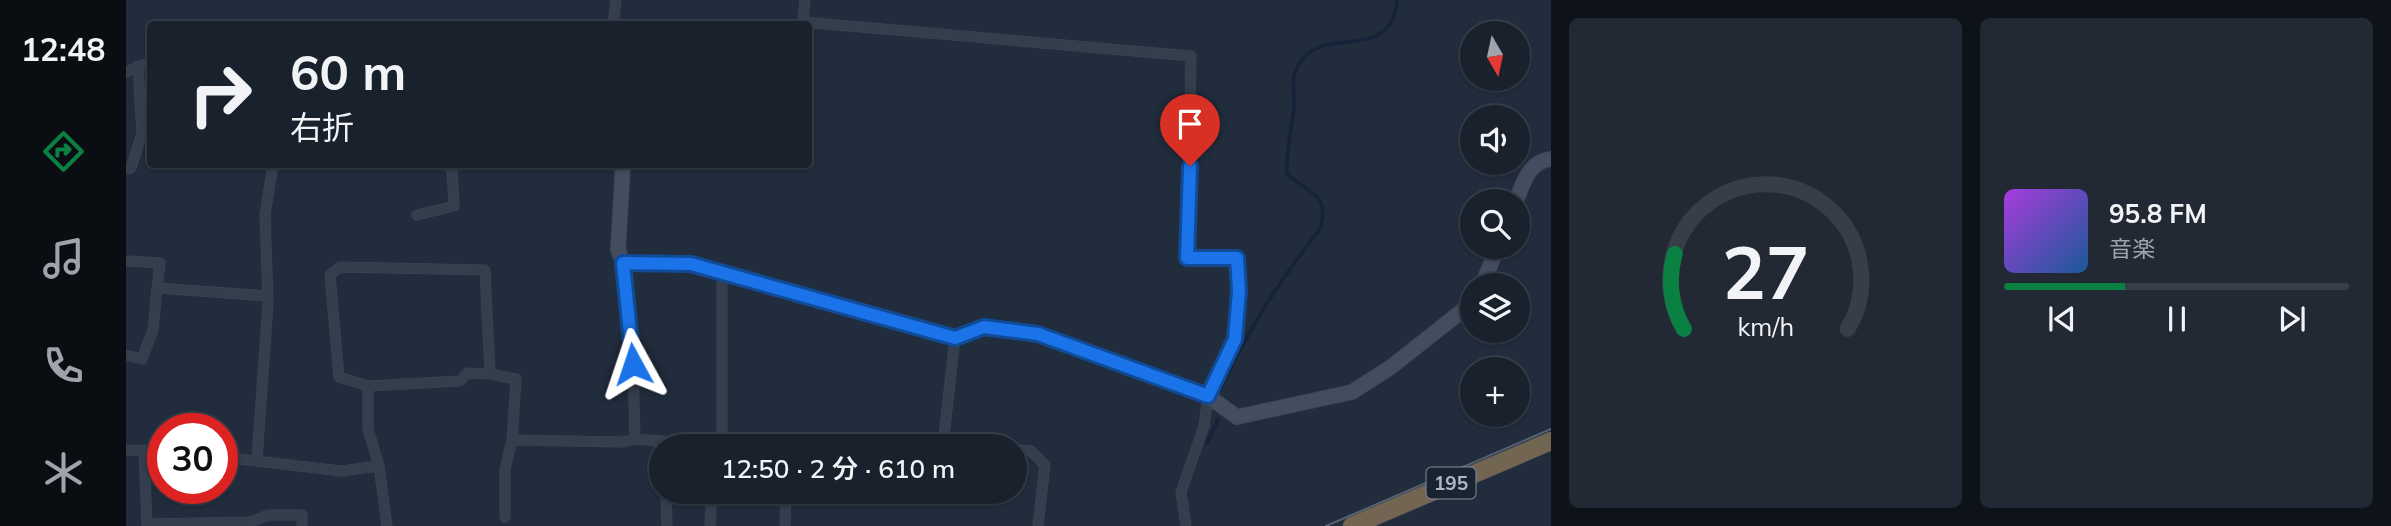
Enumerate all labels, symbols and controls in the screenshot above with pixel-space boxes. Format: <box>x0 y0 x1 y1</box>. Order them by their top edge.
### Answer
north arrow <box>1460 21 1530 91</box>
map controls <box>1460 21 1530 427</box>
text: 12:48 <box>21 29 105 69</box>
text: 60 m <box>290 41 406 102</box>
icon: right <box>175 49 266 140</box>
pin <box>1160 94 1220 166</box>
icon: arrive <box>1171 105 1209 143</box>
button: sound <box>1460 105 1530 175</box>
text: 右折 <box>290 107 354 147</box>
icon: directions <box>39 127 88 176</box>
button: search <box>1460 189 1530 259</box>
text: 95.8 FM <box>2109 197 2207 230</box>
text: 27 <box>1722 226 1809 317</box>
icon: music <box>39 234 88 283</box>
text: 音楽 <box>2109 234 2155 263</box>
button: layers <box>1460 273 1530 343</box>
icon: previous <box>2043 300 2081 338</box>
icon: pause <box>2158 300 2196 338</box>
icon: next <box>2273 300 2311 338</box>
text: km/h <box>1737 311 1794 342</box>
position arrow <box>596 327 670 401</box>
icon: phone <box>39 341 88 390</box>
button: + <box>1460 357 1530 427</box>
speed limit sign: 30 <box>147 413 238 504</box>
icon: climate <box>39 448 88 497</box>
text: 12:50 · 2 分 · 610 m <box>721 452 955 485</box>
road number: 195 <box>1426 468 1476 498</box>

